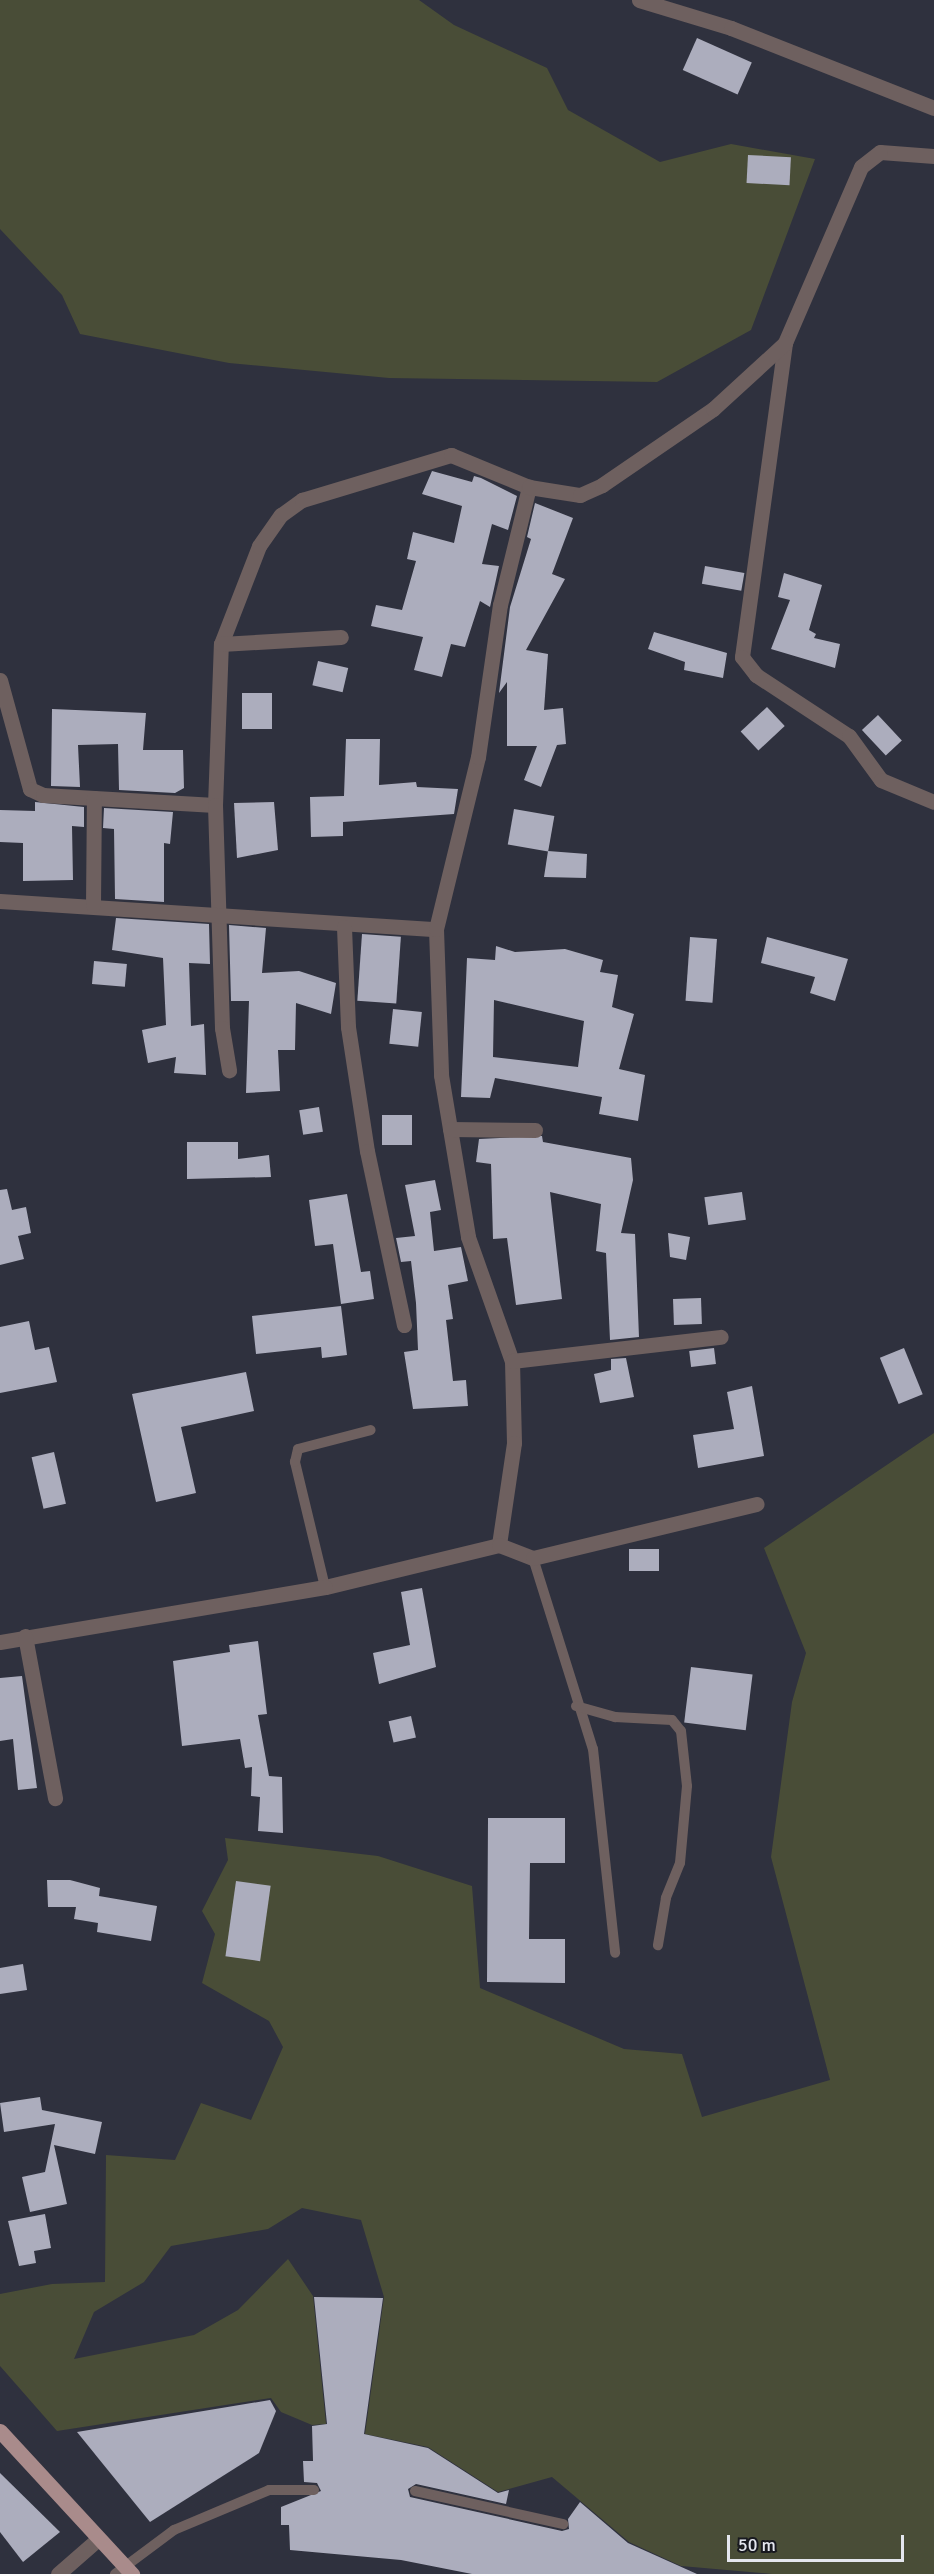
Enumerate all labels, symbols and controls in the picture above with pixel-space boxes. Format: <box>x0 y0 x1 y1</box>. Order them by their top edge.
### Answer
scale bar <box>730 2523 907 2561</box>
text: 50 m <box>738 2534 776 2556</box>

